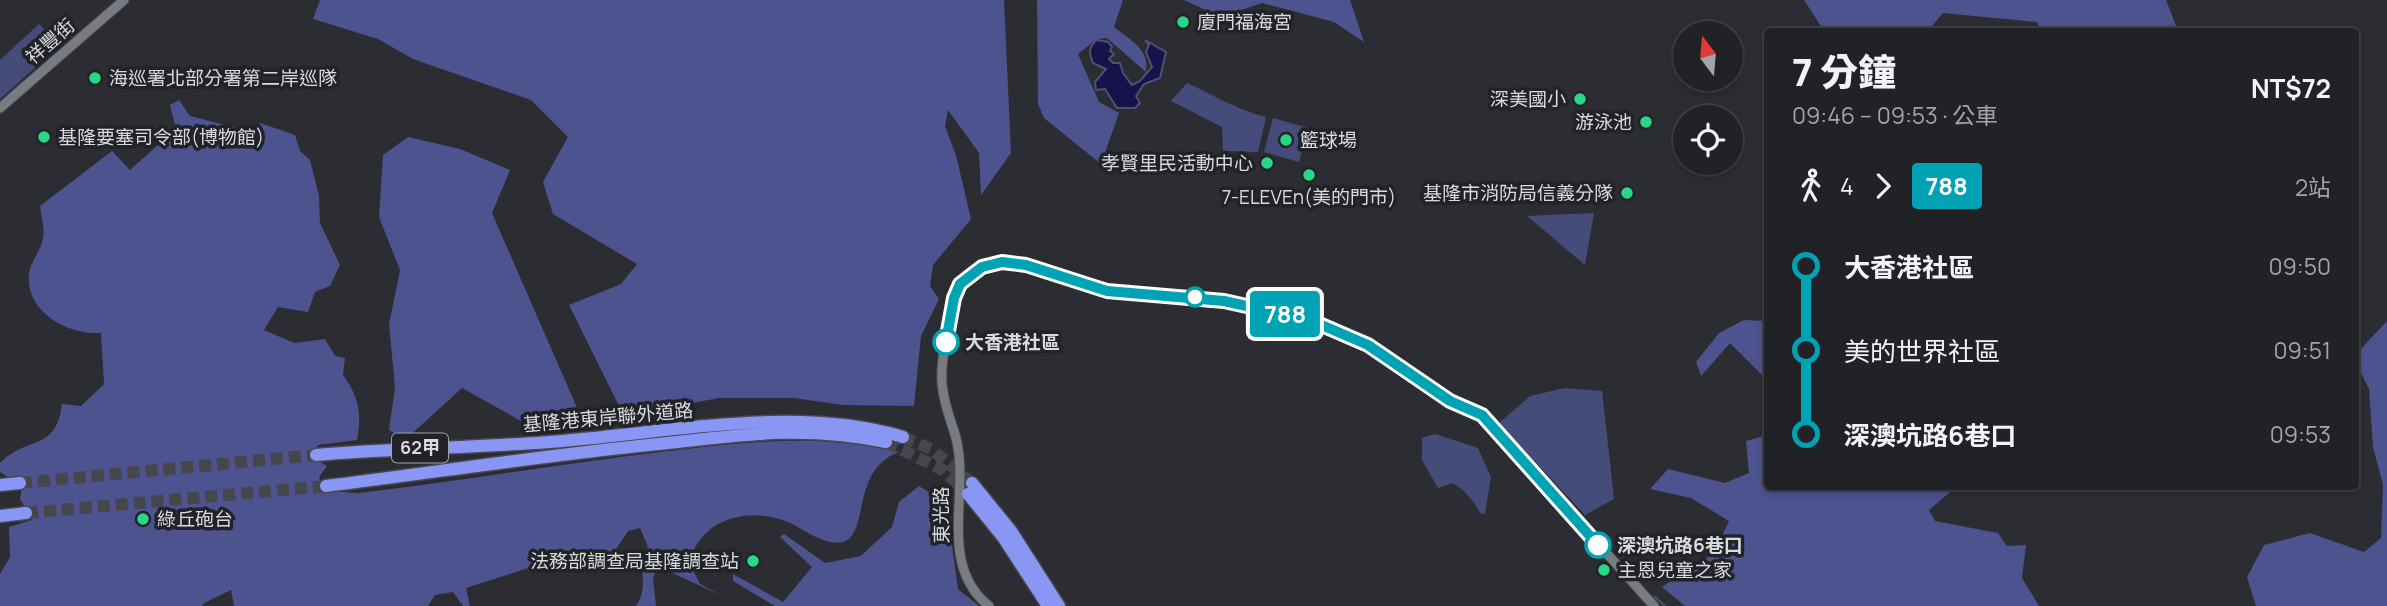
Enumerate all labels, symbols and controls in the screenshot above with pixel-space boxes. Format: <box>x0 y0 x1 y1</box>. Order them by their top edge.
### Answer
place label: 廈門福海宮 <box>1197 9 1292 35</box>
street label: 祥豐街 <box>20 12 80 70</box>
marker: 廈門福海宮 <box>1175 14 1191 30</box>
north arrow <box>1673 21 1743 91</box>
map controls <box>1673 21 1743 175</box>
text: 7 分鐘 <box>1792 45 1896 97</box>
place label: 海巡署北部分署第二岸巡隊 <box>109 65 337 91</box>
marker: 海巡署北部分署第二岸巡隊 <box>87 70 103 86</box>
text: NT$72 <box>2251 70 2331 106</box>
place label: 深美國小 <box>1490 86 1566 112</box>
marker: 深美國小 <box>1572 91 1588 107</box>
text: 09:46 – 09:53 · 公車 <box>1792 99 1998 131</box>
button: locate <box>1673 105 1743 175</box>
place label: 游泳池 <box>1575 109 1632 135</box>
marker: 游泳池 <box>1638 114 1654 130</box>
place label: 基隆要塞司令部(博物館) <box>58 124 264 150</box>
place label: 籃球場 <box>1300 127 1357 153</box>
marker: 基隆要塞司令部(博物館) <box>36 129 52 145</box>
marker: 籃球場 <box>1278 132 1294 148</box>
place label: 孝賢里民活動中心 <box>1101 150 1253 176</box>
marker: 孝賢里民活動中心 <box>1259 155 1275 171</box>
marker: 7-ELEVEn(美的門市) <box>1301 167 1317 183</box>
icon: walk <box>1792 167 1830 205</box>
icon: forward <box>1864 167 1902 205</box>
text: 788 <box>1926 169 1968 202</box>
text: 4 <box>1840 170 1854 202</box>
text: 2站 <box>2295 171 2331 203</box>
place label: 基隆市消防局信義分隊 <box>1423 180 1613 206</box>
place label: 7-ELEVEn(美的門市) <box>1222 184 1396 210</box>
marker: 基隆市消防局信義分隊 <box>1619 185 1635 201</box>
text: 大香港社區 <box>1844 249 1974 285</box>
text: 09:50 <box>2269 250 2331 282</box>
unlabelled marker <box>1185 287 1205 307</box>
line badge: 788 <box>1245 291 1325 337</box>
text: 788 <box>1264 297 1306 330</box>
marker: 大香港社區 <box>933 329 959 355</box>
place label: 大香港社區 <box>965 329 1060 355</box>
text: 美的世界社區 <box>1844 333 2000 369</box>
text: 09:51 <box>2274 334 2331 366</box>
street label: 基隆港東岸聯外道路 <box>522 397 694 437</box>
text: 深澳坑路6巷口 <box>1844 417 2016 453</box>
text: 09:53 <box>2270 418 2331 450</box>
road number: 62甲 <box>392 434 448 462</box>
street label: 東光路 <box>928 486 954 544</box>
place label: 綠丘砲台 <box>157 506 233 532</box>
marker: 綠丘砲台 <box>135 511 151 527</box>
marker: 深澳坑路6巷口 <box>1585 532 1611 558</box>
place label: 深澳坑路6巷口 <box>1617 532 1743 558</box>
place label: 法務部調查局基隆調查站 <box>530 548 739 574</box>
marker: 法務部調查局基隆調查站 <box>745 553 761 569</box>
place label: 主恩兒童之家 <box>1618 557 1732 583</box>
marker: 主恩兒童之家 <box>1596 562 1612 578</box>

